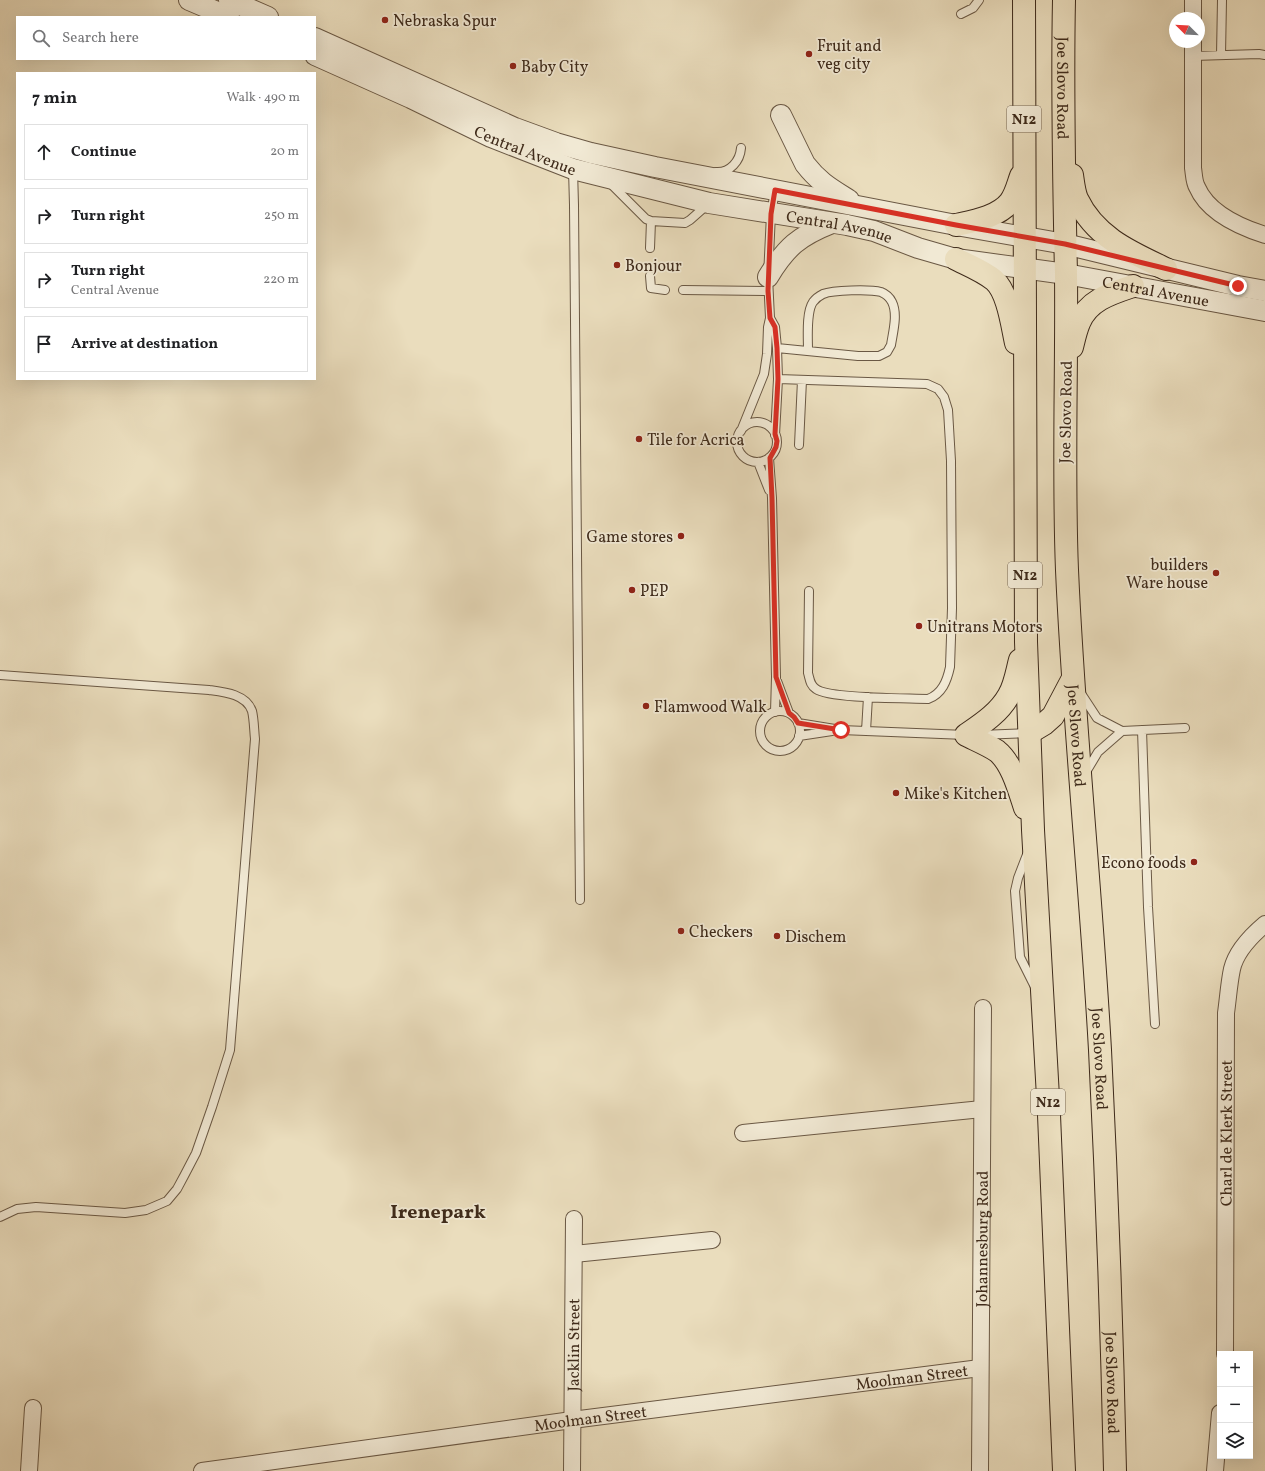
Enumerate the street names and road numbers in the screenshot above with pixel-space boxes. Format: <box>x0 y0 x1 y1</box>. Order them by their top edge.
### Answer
street label: Joe Slovo Road <box>1050 36 1073 139</box>
road number: N12 <box>1007 106 1041 132</box>
street label: Central Avenue <box>470 121 579 182</box>
street label: Central Avenue <box>784 206 895 250</box>
street label: Central Avenue <box>1100 272 1211 313</box>
street label: Joe Slovo Road <box>1055 361 1079 464</box>
road number: N12 <box>1008 562 1042 588</box>
street label: Joe Slovo Road <box>1061 684 1090 788</box>
street label: Joe Slovo Road <box>1084 1007 1112 1111</box>
street label: Charl de Klerk Street <box>1216 1059 1239 1206</box>
road number: N12 <box>1031 1089 1065 1115</box>
street label: Johannesburg Road <box>972 1171 995 1307</box>
street label: Jacklin Street <box>564 1298 586 1392</box>
street label: Joe Slovo Road <box>1098 1331 1123 1434</box>
street label: Moolman Street <box>854 1361 970 1397</box>
street label: Moolman Street <box>533 1402 648 1438</box>

